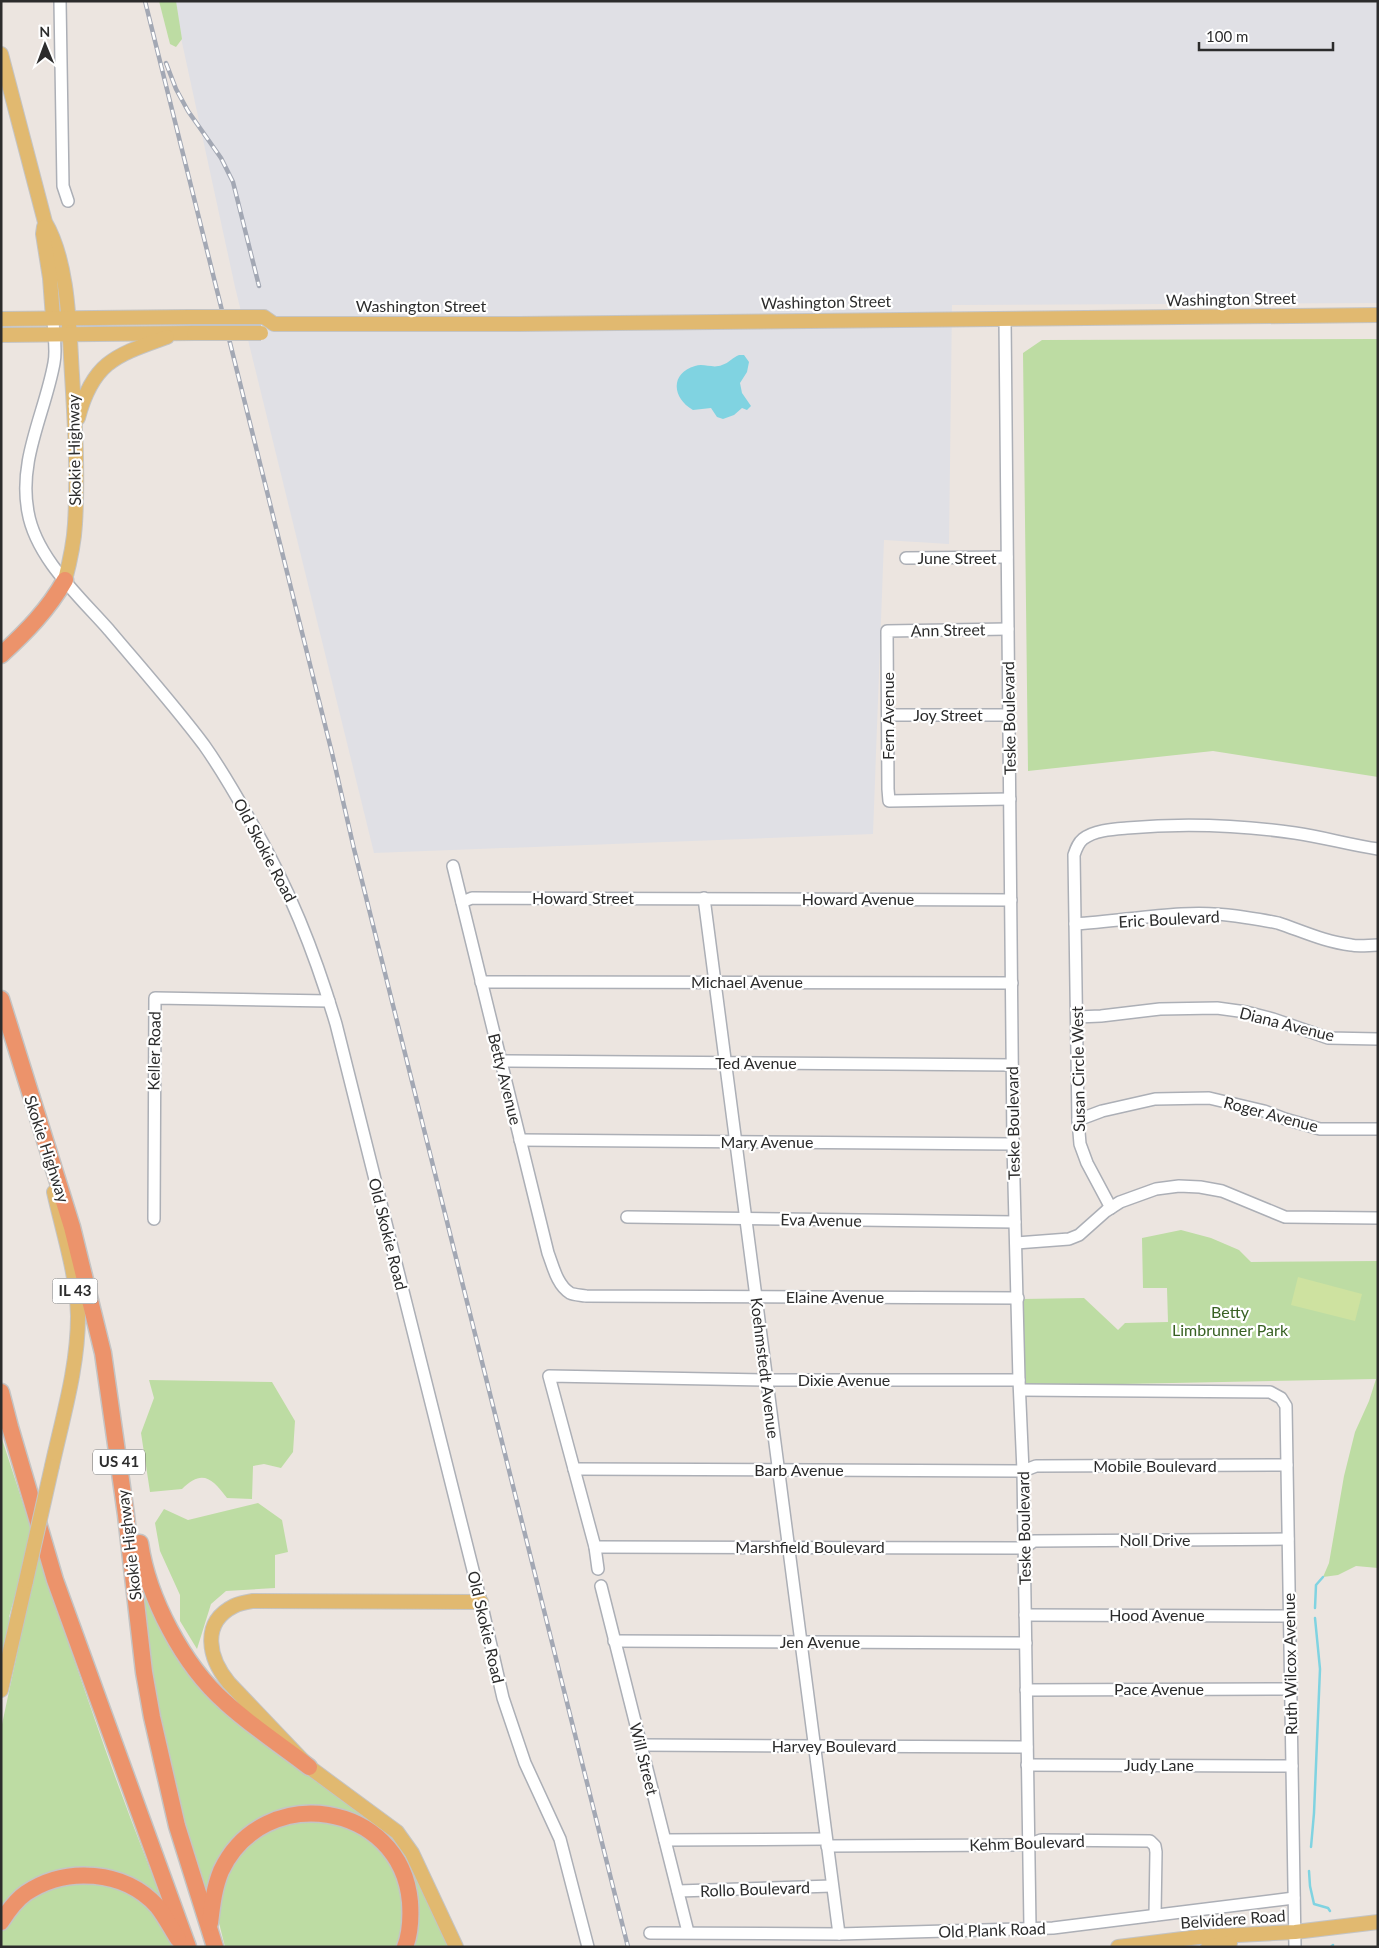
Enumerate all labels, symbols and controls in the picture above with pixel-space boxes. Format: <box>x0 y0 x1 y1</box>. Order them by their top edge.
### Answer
north arrow <box>20 20 70 70</box>
scale bar <box>1199 20 1333 52</box>
text: N <box>39 23 50 40</box>
text: 100 m <box>1206 27 1248 45</box>
street label: Washington Street <box>1166 288 1297 309</box>
street label: Washington Street <box>761 291 892 312</box>
street label: Washington Street <box>356 296 487 315</box>
street label: Skokie Highway <box>63 393 84 506</box>
street label: June Street <box>917 548 997 567</box>
street label: Ann Street <box>910 619 986 640</box>
street label: Teske Boulevard <box>998 661 1019 775</box>
street label: Fern Avenue <box>878 672 897 760</box>
street label: Joy Street <box>913 705 983 724</box>
street label: Old Skokie Road <box>230 795 301 905</box>
street label: Howard Street <box>532 888 634 907</box>
street label: Howard Avenue <box>802 889 914 908</box>
street label: Eric Boulevard <box>1118 906 1220 931</box>
street label: Michael Avenue <box>691 972 803 991</box>
street label: Diana Avenue <box>1238 1003 1337 1044</box>
street label: Susan Circle West <box>1067 1006 1088 1132</box>
street label: Keller Road <box>143 1011 164 1091</box>
street label: Betty Avenue <box>485 1031 526 1127</box>
street label: Ted Avenue <box>715 1053 797 1072</box>
street label: Teske Boulevard <box>1002 1066 1023 1180</box>
street label: Roger Avenue <box>1222 1092 1321 1135</box>
street label: Skokie Highway <box>21 1093 74 1205</box>
street label: Mary Avenue <box>721 1132 813 1151</box>
street label: Old Skokie Road <box>365 1176 412 1292</box>
street label: Eva Avenue <box>780 1209 862 1230</box>
road number: IL 43 <box>52 1278 98 1304</box>
street label: Elaine Avenue <box>786 1287 884 1306</box>
street label: Koehmstedt Avenue <box>747 1296 784 1440</box>
park label: Betty Limbrunner Park <box>1172 1302 1289 1339</box>
street label: Dixie Avenue <box>798 1370 890 1389</box>
road number: US 41 <box>93 1450 145 1474</box>
street label: Mobile Boulevard <box>1093 1456 1217 1475</box>
street label: Barb Avenue <box>754 1460 844 1479</box>
street label: Teske Boulevard <box>1013 1471 1034 1585</box>
street label: Skokie Highway <box>112 1488 145 1602</box>
street label: Noll Drive <box>1120 1530 1190 1549</box>
street label: Marshfield Boulevard <box>735 1537 885 1556</box>
street label: Old Skokie Road <box>464 1569 509 1685</box>
street label: Ruth Wilcox Avenue <box>1279 1593 1300 1735</box>
street label: Hood Avenue <box>1109 1605 1205 1624</box>
street label: Jen Avenue <box>780 1632 860 1651</box>
street label: Pace Avenue <box>1114 1679 1204 1698</box>
street label: Will Street <box>626 1721 663 1797</box>
street label: Harvey Boulevard <box>772 1736 896 1755</box>
street label: Judy Lane <box>1124 1755 1194 1774</box>
street label: Kehm Boulevard <box>969 1831 1085 1854</box>
street label: Rollo Boulevard <box>700 1877 810 1900</box>
street label: Belvidere Road <box>1180 1905 1286 1932</box>
street label: Old Plank Road <box>938 1918 1046 1941</box>

